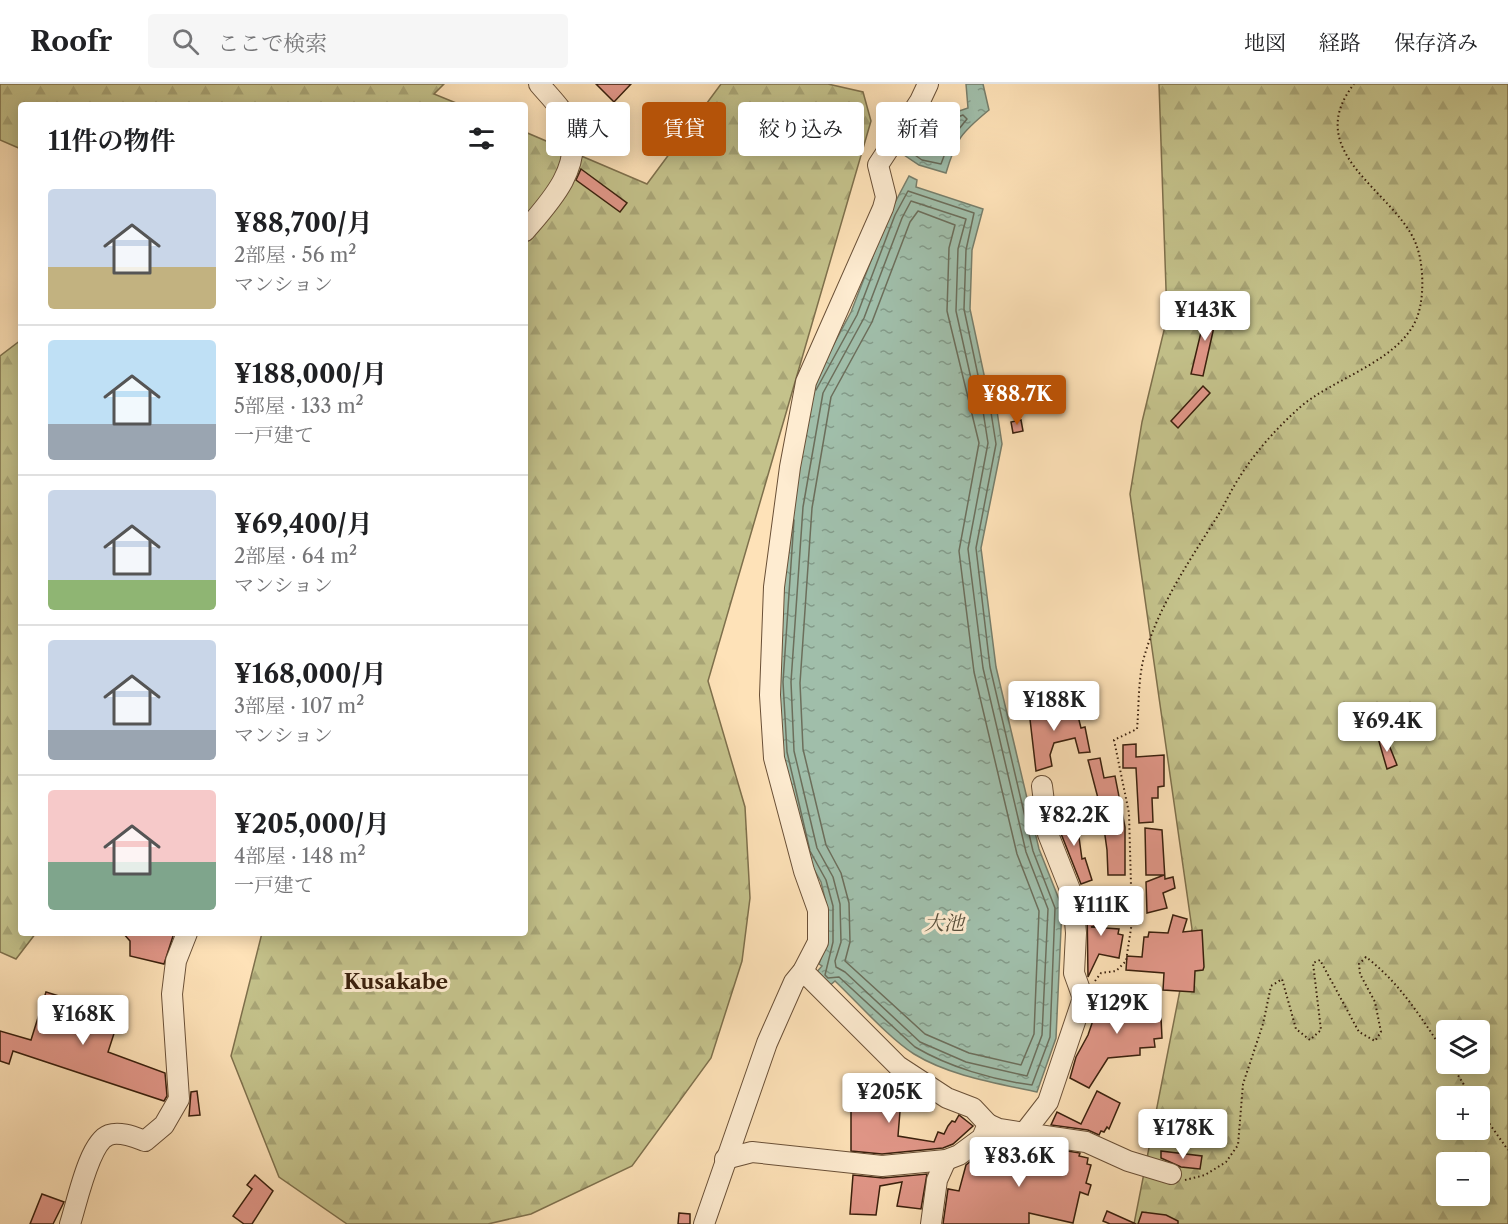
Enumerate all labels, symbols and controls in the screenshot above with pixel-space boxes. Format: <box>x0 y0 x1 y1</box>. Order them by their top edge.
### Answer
search box <box>148 14 568 68</box>
text: Roofr <box>30 24 112 58</box>
icon: search <box>169 25 202 58</box>
text: ここで検索 <box>217 30 327 57</box>
text: 地図 <box>1244 30 1286 55</box>
text: 経路 <box>1319 30 1361 55</box>
text: 保存済み <box>1394 30 1478 55</box>
chip: 購入 <box>546 102 630 156</box>
chip: 賃貸 <box>642 102 726 156</box>
chip: 絞り込み <box>738 102 864 156</box>
chip: 新着 <box>876 102 960 156</box>
icon: filters <box>465 122 498 155</box>
text: 11件の物件 <box>48 125 175 157</box>
text: ¥88,700/月 <box>234 207 373 239</box>
icon: home <box>96 213 168 285</box>
text: 2部屋 · 56 m² <box>234 243 356 267</box>
text: マンション <box>234 272 333 296</box>
pin: ¥143K <box>1163 291 1247 342</box>
text: ¥143K <box>1174 298 1236 322</box>
text: ¥188,000/月 <box>234 358 387 390</box>
icon: home <box>96 364 168 436</box>
pin: ¥88.7K <box>968 375 1066 426</box>
text: ¥88.7K <box>982 382 1052 406</box>
text: 5部屋 · 133 m² <box>234 394 364 418</box>
text: 一戸建て <box>234 423 314 447</box>
text: ¥69,400/月 <box>234 508 373 540</box>
icon: home <box>96 514 168 586</box>
text: 2部屋 · 64 m² <box>234 544 357 568</box>
text: マンション <box>234 573 333 597</box>
text: ¥168,000/月 <box>234 658 387 690</box>
icon: home <box>96 664 168 736</box>
pin: ¥188K <box>1012 681 1096 732</box>
text: ¥188K <box>1022 688 1086 712</box>
text: 3部屋 · 107 m² <box>234 694 364 718</box>
pin: ¥69.4K <box>1338 702 1436 753</box>
text: ¥69.4K <box>1352 709 1422 733</box>
text: マンション <box>234 723 333 747</box>
pin: ¥82.2K <box>1025 796 1123 847</box>
text: ¥82.2K <box>1038 803 1110 827</box>
text: ¥205,000/月 <box>234 808 390 840</box>
icon: home <box>96 814 168 886</box>
text: 4部屋 · 148 m² <box>234 844 366 868</box>
text: 一戸建て <box>234 873 314 897</box>
pin: ¥111K <box>1059 886 1143 937</box>
text: ¥111K <box>1073 893 1129 917</box>
water label: 大池 <box>924 911 966 935</box>
district label: Kusakabe <box>344 969 448 994</box>
pin: ¥129K <box>1075 984 1159 1035</box>
text: ¥129K <box>1086 991 1148 1015</box>
pin: ¥168K <box>41 995 125 1046</box>
text: ¥168K <box>52 1002 114 1026</box>
map controls <box>1436 1020 1490 1206</box>
button: layers <box>1436 1020 1490 1074</box>
pin: ¥205K <box>847 1073 931 1124</box>
text: ¥205K <box>856 1080 922 1104</box>
button: + <box>1436 1086 1490 1140</box>
pin: ¥178K <box>1141 1109 1225 1160</box>
text: ¥178K <box>1152 1116 1214 1140</box>
pin: ¥83.6K <box>970 1137 1068 1188</box>
text: ¥83.6K <box>984 1144 1054 1168</box>
button: − <box>1436 1152 1490 1206</box>

